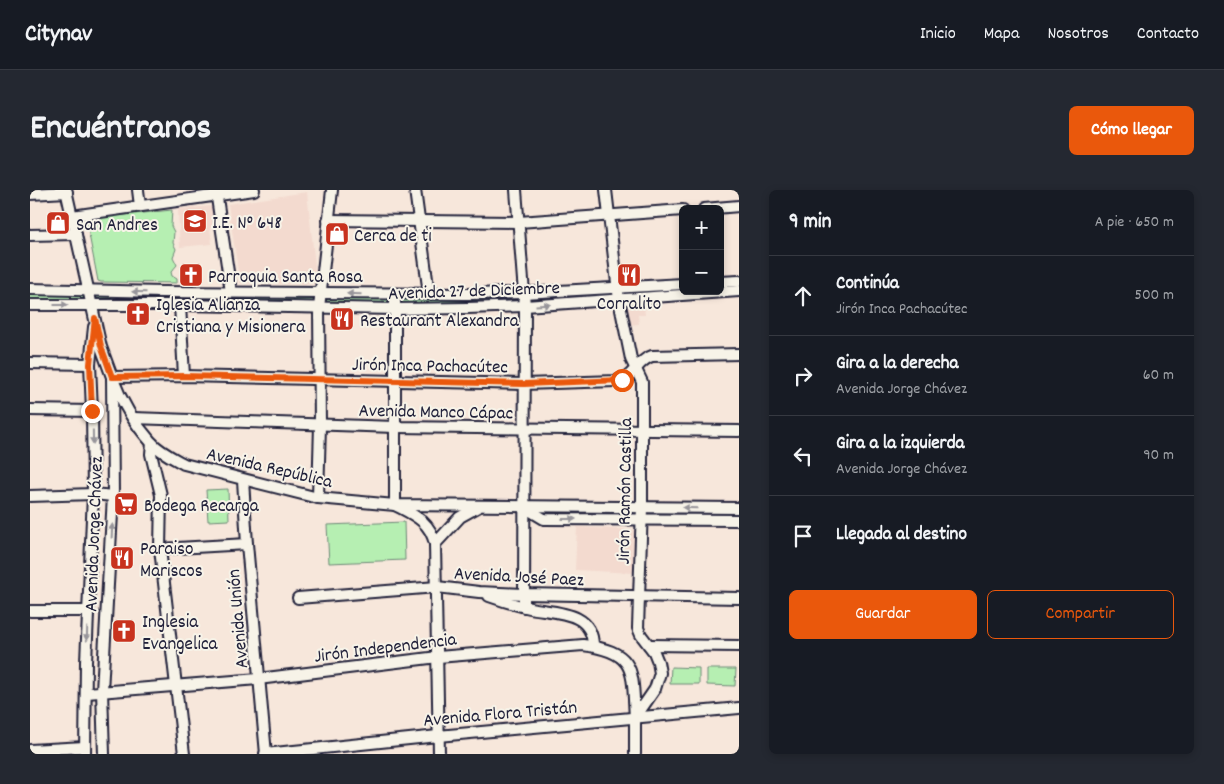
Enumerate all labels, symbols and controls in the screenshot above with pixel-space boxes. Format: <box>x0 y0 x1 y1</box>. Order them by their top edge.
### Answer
text: Citynav <box>25 18 92 52</box>
text: Inicio <box>920 22 956 47</box>
text: Mapa <box>984 22 1019 47</box>
text: Nosotros <box>1047 22 1109 47</box>
text: Contacto <box>1137 22 1199 47</box>
text: Encuéntranos <box>30 105 211 155</box>
button: Cómo llegar <box>1069 106 1194 155</box>
map controls <box>679 205 724 295</box>
button: + <box>679 205 724 250</box>
school or university icon: I.E. N° 648 <box>182 208 208 234</box>
text: 9 min <box>789 208 831 238</box>
shop icon: San Andres <box>45 210 71 236</box>
place label: I.E. N° 648 <box>212 211 282 238</box>
text: A pie · 650 m <box>1095 211 1174 234</box>
place label: San Andres <box>76 213 158 240</box>
shop icon: Cerca de ti <box>324 221 350 247</box>
place label: Cerca de ti <box>354 224 432 251</box>
button: − <box>679 250 724 295</box>
church icon: Parroquia Santa Rosa <box>178 262 204 288</box>
restaurant icon: Corralito <box>616 262 642 288</box>
place label: Parroquia Santa Rosa <box>208 265 364 292</box>
text: Continúa <box>836 271 899 298</box>
street label: Avenida 27 de Diciembre <box>388 276 561 309</box>
icon: ahead <box>789 282 817 310</box>
text: 500 m <box>1134 284 1174 307</box>
one-way arrow <box>131 288 147 296</box>
one-way arrow <box>346 290 362 298</box>
place label: Corralito <box>597 292 661 319</box>
place label: Iglesia Alianza Cristiana y Misionera <box>156 293 306 342</box>
text: Jirón Inca Pachacútec <box>836 298 968 321</box>
one-way arrow <box>536 300 552 308</box>
one-way arrow <box>53 301 69 309</box>
church icon: Iglesia Alianza Cristiana y Misionera <box>125 301 151 327</box>
restaurant icon: Restaurant Alexandra <box>329 306 355 332</box>
place label: Restaurant Alexandra <box>360 309 520 336</box>
text: Gira a la derecha <box>836 351 958 378</box>
street label: Jirón Inca Pachacútec <box>352 353 508 382</box>
icon: right <box>789 362 817 390</box>
text: 60 m <box>1143 364 1174 387</box>
route start <box>611 369 634 392</box>
text: Avenida Jorge Chávez <box>836 378 967 401</box>
street label: Avenida Manco Cápac <box>358 399 513 428</box>
route end <box>81 400 104 423</box>
street label: Jirón Ramón Castilla <box>612 416 641 565</box>
one-way arrow <box>89 429 97 445</box>
text: Gira a la izquierda <box>836 431 964 458</box>
street label: Avenida República <box>204 442 336 497</box>
icon: left <box>789 442 817 470</box>
text: 90 m <box>1143 444 1174 467</box>
street label: Avenida Jorge Chávez <box>79 456 112 612</box>
text: Avenida Jorge Chávez <box>836 458 967 481</box>
supermarket icon: Bodega Recarga <box>113 491 139 517</box>
place label: Bodega Recarga <box>144 494 260 521</box>
one-way arrow <box>682 504 698 512</box>
one-way arrow <box>561 515 577 523</box>
one-way arrow <box>108 522 116 538</box>
icon: arrive <box>789 522 817 550</box>
text: Llegada al destino <box>836 522 967 549</box>
place label: Paraiso Mariscos <box>140 537 203 586</box>
restaurant icon: Paraiso Mariscos <box>109 545 135 571</box>
street label: Avenida José Paez <box>453 562 584 595</box>
street label: Avenida Unión <box>222 568 257 670</box>
button: Guardar <box>789 590 977 639</box>
button: Compartir <box>987 590 1174 639</box>
place label: Inglesia Evangelica <box>142 610 219 659</box>
church icon: Inglesia Evangelica <box>111 618 137 644</box>
one-way arrow <box>83 626 91 642</box>
street label: Jirón Independencia <box>313 627 459 672</box>
street label: Avenida Flora Tristán <box>422 695 578 736</box>

